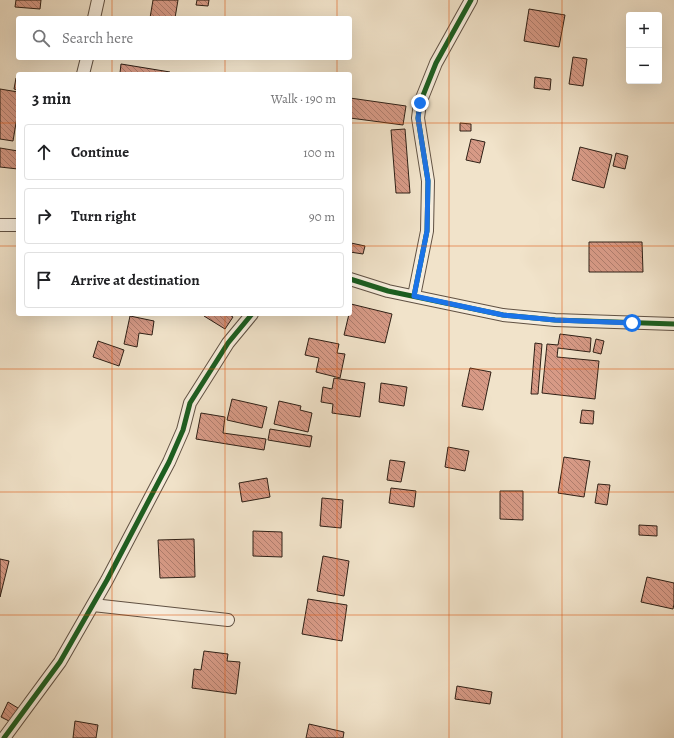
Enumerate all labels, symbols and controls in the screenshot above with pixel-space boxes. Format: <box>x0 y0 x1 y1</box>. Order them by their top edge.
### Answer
map controls <box>626 12 662 84</box>
button: + <box>626 12 662 48</box>
search box <box>16 16 352 60</box>
icon: search <box>30 27 52 49</box>
text: Search here <box>62 28 133 48</box>
button: − <box>626 48 662 84</box>
text: 3 min <box>32 87 71 110</box>
text: Walk · 190 m <box>271 90 336 107</box>
route end <box>411 94 429 112</box>
icon: ahead <box>33 141 55 163</box>
text: Continue <box>71 142 129 162</box>
text: 100 m <box>303 144 335 161</box>
icon: right <box>33 205 55 227</box>
text: Turn right <box>71 206 136 226</box>
text: 90 m <box>309 208 335 225</box>
icon: arrive <box>33 269 55 291</box>
text: Arrive at destination <box>71 270 200 290</box>
route start <box>623 314 641 332</box>

